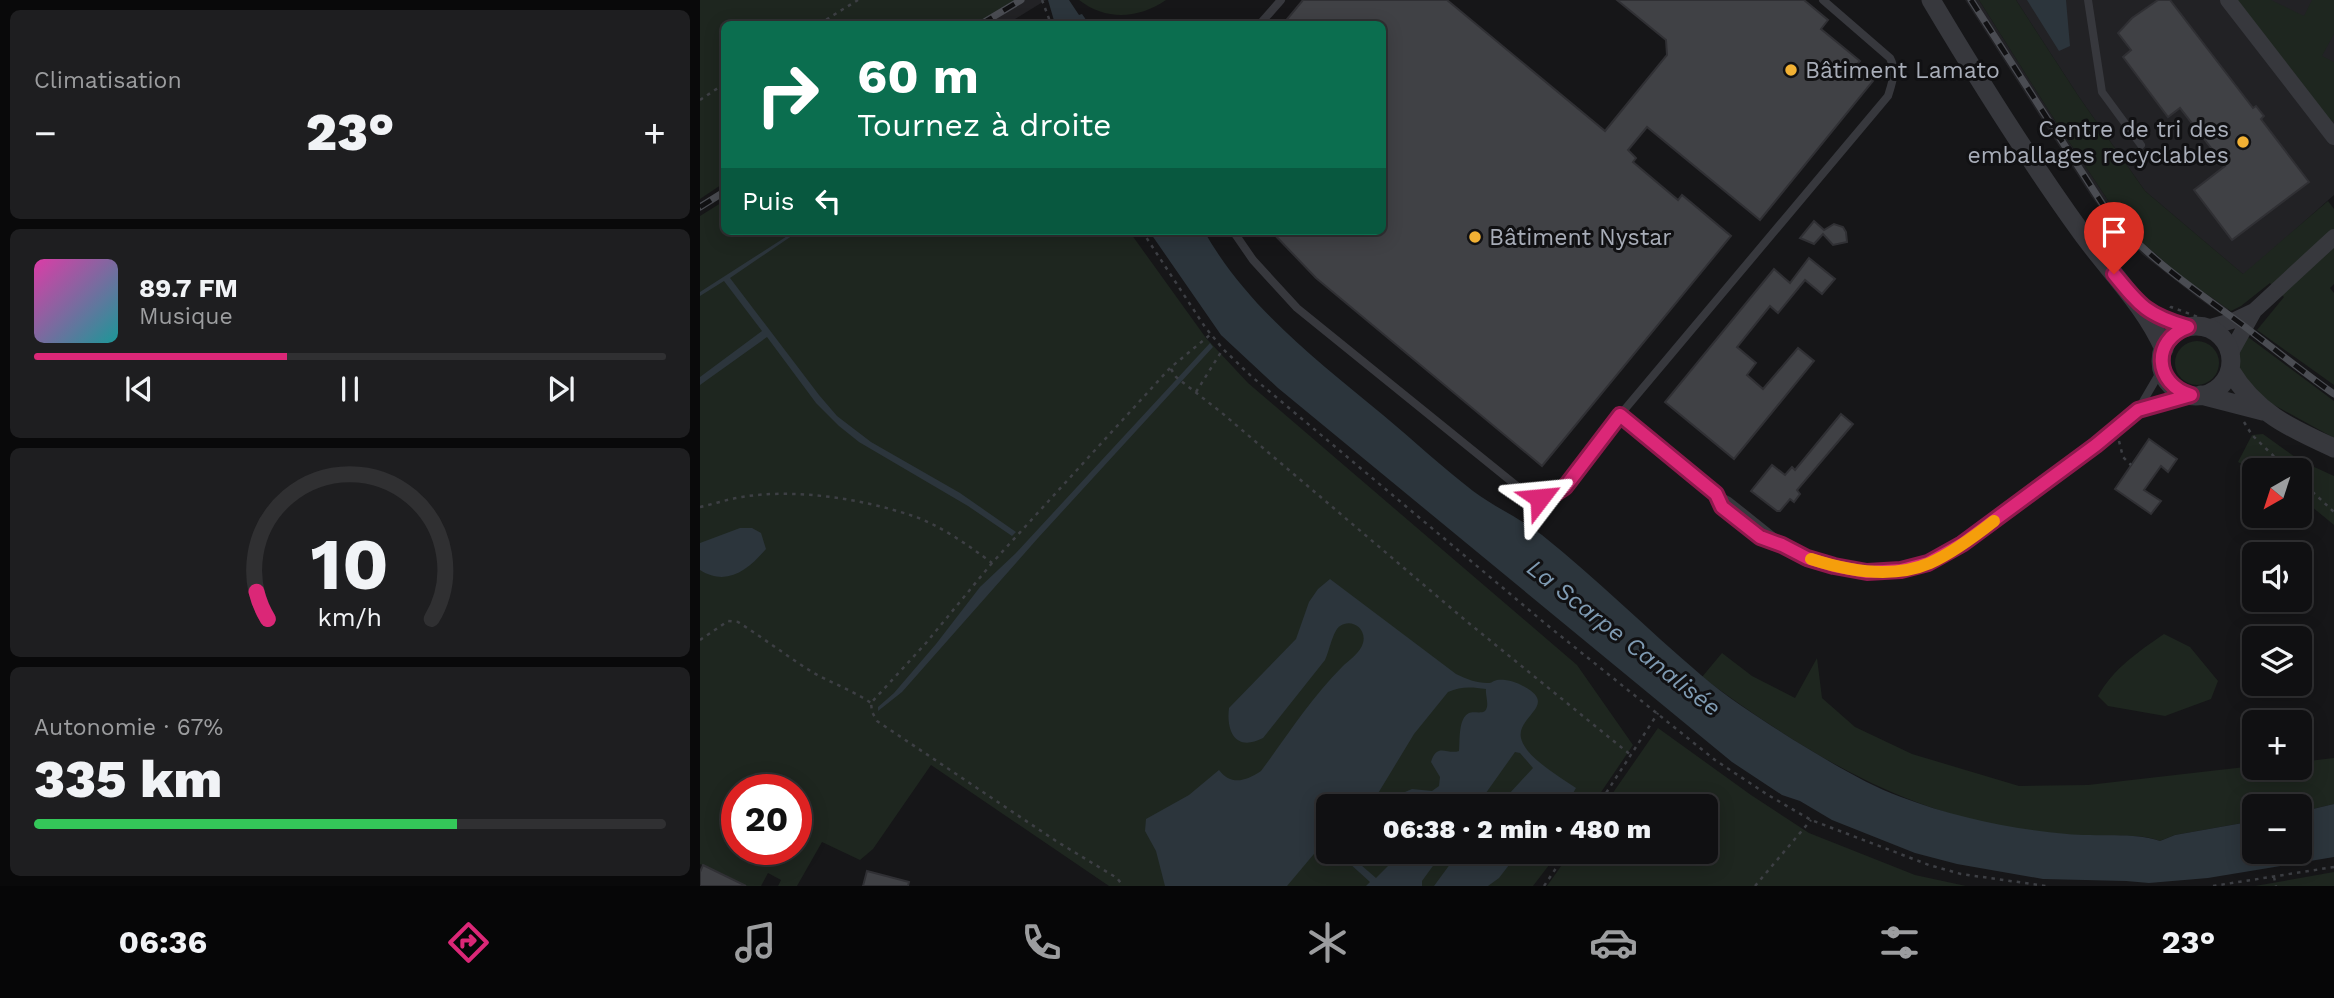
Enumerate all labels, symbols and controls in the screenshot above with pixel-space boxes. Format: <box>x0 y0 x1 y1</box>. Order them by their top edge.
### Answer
text: 60 m <box>857 47 979 105</box>
icon: right <box>742 49 833 140</box>
place label: Bâtiment Lamato <box>1805 57 2000 84</box>
marker: Bâtiment Lamato <box>1783 62 1799 78</box>
text: Climatisation <box>34 67 182 94</box>
text: 23° <box>306 102 394 163</box>
text: Tournez à droite <box>857 106 1112 144</box>
text: − <box>34 111 57 155</box>
text: + <box>643 111 666 155</box>
place label: Centre de tri des emballages recyclables <box>1967 116 2229 169</box>
marker: Centre de tri des emballages recyclables <box>2235 134 2251 150</box>
icon: left <box>809 182 847 220</box>
text: Puis <box>742 186 795 216</box>
pin <box>2084 202 2144 274</box>
icon: arrive <box>2095 213 2133 251</box>
place label: Bâtiment Nystar <box>1489 224 1672 251</box>
marker: Bâtiment Nystar <box>1467 229 1483 245</box>
text: 89.7 FM <box>139 273 238 303</box>
text: Musique <box>139 303 233 330</box>
icon: previous <box>120 370 158 408</box>
icon: pause <box>331 370 369 408</box>
icon: next <box>542 370 580 408</box>
north arrow <box>2242 458 2312 528</box>
map controls <box>2242 458 2312 864</box>
position arrow <box>1503 461 1577 535</box>
text: 10 <box>311 521 389 607</box>
button: sound <box>2242 542 2312 612</box>
water label: La Scarpe Canalisée <box>1522 554 1726 722</box>
text: km/h <box>318 602 382 631</box>
button: layers <box>2242 626 2312 696</box>
button: + <box>2242 710 2312 780</box>
text: Autonomie · 67% <box>34 714 223 741</box>
text: 335 km <box>34 749 222 810</box>
speed limit sign: 20 <box>721 774 812 865</box>
button: − <box>2242 794 2312 864</box>
text: 06:38 · 2 min · 480 m <box>1383 814 1651 844</box>
icon: directions <box>444 918 493 967</box>
icon: music <box>731 918 780 967</box>
icon: phone <box>1017 918 1066 967</box>
icon: climate <box>1303 918 1352 967</box>
icon: car <box>1589 918 1638 967</box>
icon: filters <box>1875 918 1924 967</box>
text: 06:36 <box>119 923 207 961</box>
text: 23° <box>2161 923 2215 961</box>

